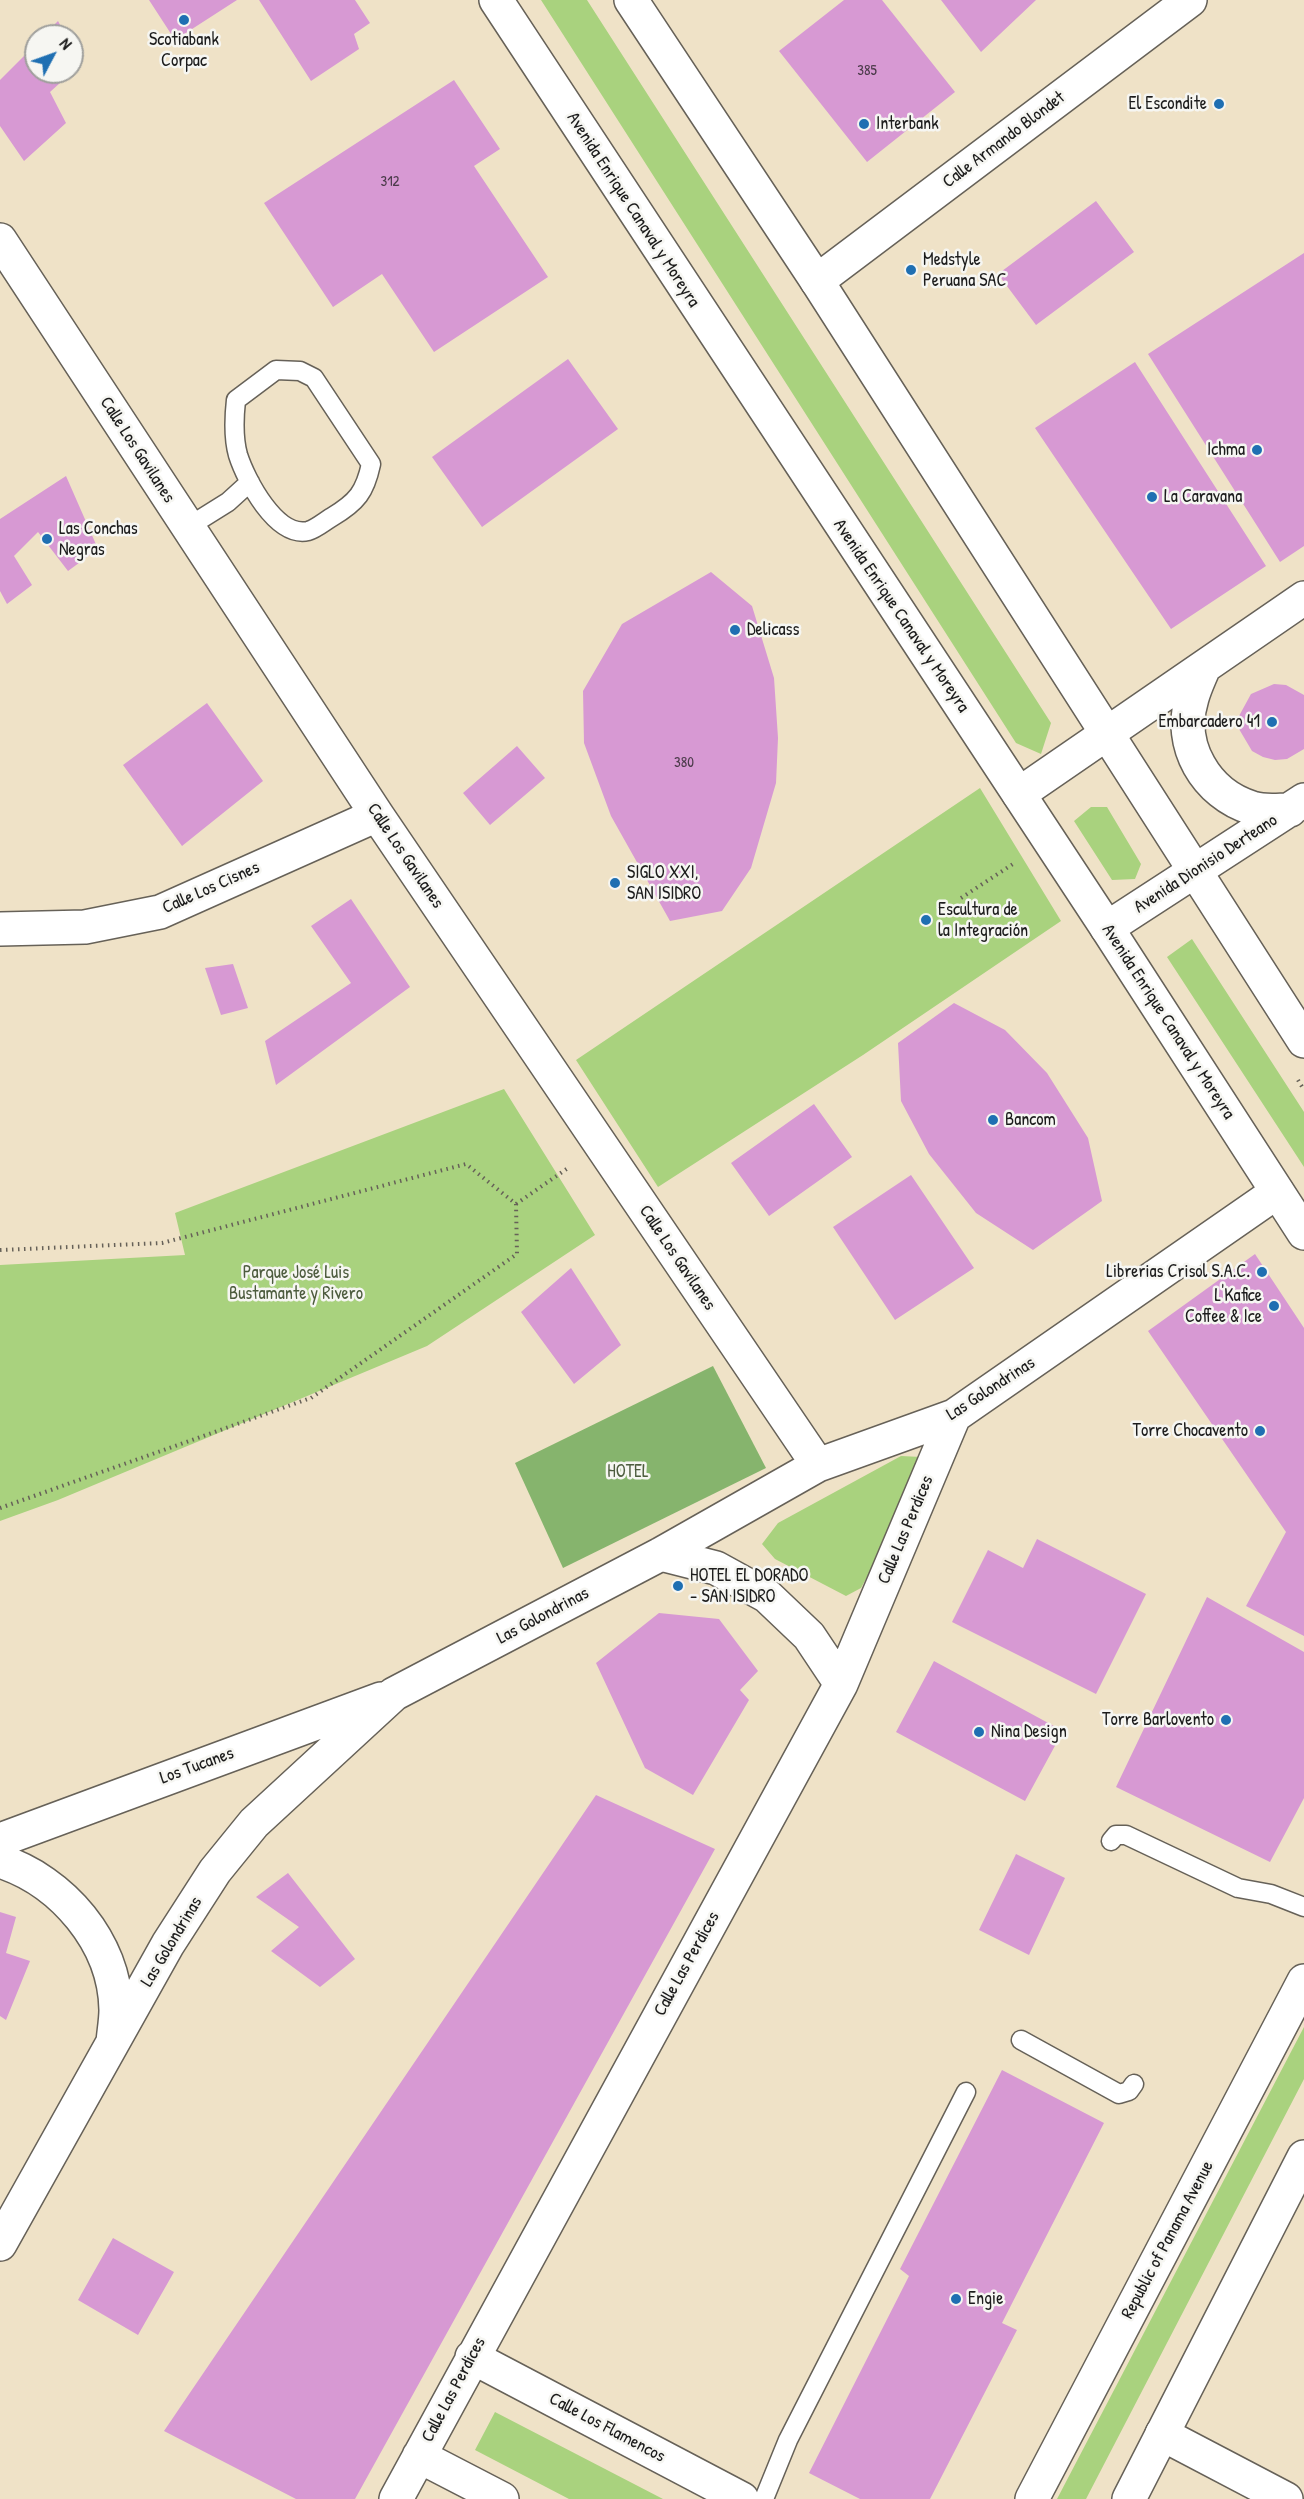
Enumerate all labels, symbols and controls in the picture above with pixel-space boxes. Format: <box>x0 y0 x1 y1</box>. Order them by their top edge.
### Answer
marker: Scotiabank Corpac <box>177 13 191 27</box>
north arrow <box>24 24 84 84</box>
place label: Scotiabank Corpac <box>149 29 219 72</box>
text: N <box>55 33 77 54</box>
house number: 385 <box>857 62 877 80</box>
street label: Calle Armando Blondet <box>939 87 1069 193</box>
place label: El Escondite <box>1128 93 1207 115</box>
marker: El Escondite <box>1212 97 1226 111</box>
street label: Avenida Enrique Canaval y Moreyra <box>562 108 704 312</box>
place label: Interbank <box>876 113 939 135</box>
marker: Interbank <box>857 117 871 131</box>
house number: 312 <box>380 173 400 191</box>
place label: Medstyle Peruana SAC <box>923 249 1006 292</box>
marker: Medstyle Peruana SAC <box>904 263 918 277</box>
street label: Calle Los Gavilanes <box>95 393 179 507</box>
place label: Ichma <box>1207 439 1245 461</box>
marker: Ichma <box>1250 443 1264 457</box>
place label: La Caravana <box>1164 486 1242 508</box>
marker: La Caravana <box>1145 490 1159 504</box>
street label: Avenida Enrique Canaval y Moreyra <box>828 515 974 717</box>
place label: Las Conchas Negras <box>59 518 138 560</box>
marker: Las Conchas Negras <box>40 532 54 546</box>
place label: Delicass <box>747 619 799 641</box>
marker: Delicass <box>728 623 742 637</box>
place label: Embarcadero 41 <box>1159 711 1260 733</box>
marker: Embarcadero 41 <box>1265 715 1279 729</box>
house number: 380 <box>674 754 694 772</box>
street label: Calle Los Gavilanes <box>362 799 448 913</box>
street label: Avenida Dionisio Derteano <box>1130 810 1282 918</box>
street label: Calle Los Cisnes <box>159 857 263 919</box>
place label: SIGLO XXI, SAN ISIDRO <box>627 862 701 904</box>
marker: SIGLO XXI, SAN ISIDRO <box>608 876 622 890</box>
place label: Escultura de la Integración <box>938 899 1028 942</box>
marker: Escultura de la Integración <box>919 913 933 927</box>
street label: Avenida Enrique Canaval y Moreyra <box>1097 920 1239 1124</box>
place label: Bancom <box>1005 1109 1056 1131</box>
marker: Bancom <box>986 1113 1000 1127</box>
street label: Calle Los Gavilanes <box>634 1201 720 1315</box>
place label: Librerias Crisol S.A.C. <box>1106 1261 1250 1283</box>
park label: Parque José Luis Bustamante y Rivero <box>229 1262 363 1304</box>
marker: Librerias Crisol S.A.C. <box>1255 1265 1269 1279</box>
place label: L'Kafice Coffee & Ice <box>1185 1285 1262 1328</box>
marker: L'Kafice Coffee & Ice <box>1267 1299 1281 1313</box>
street label: Las Golondrinas <box>943 1352 1039 1426</box>
place label: Torre Chocavento <box>1132 1420 1248 1442</box>
marker: Torre Chocavento <box>1253 1424 1267 1438</box>
park label: HOTEL <box>607 1461 649 1483</box>
street label: Calle Las Perdices <box>873 1473 939 1587</box>
place label: HOTEL EL DORADO - SAN ISIDRO <box>690 1565 809 1608</box>
marker: HOTEL EL DORADO - SAN ISIDRO <box>671 1579 685 1593</box>
street label: Las Golondrinas <box>493 1583 593 1649</box>
place label: Torre Barlovento <box>1102 1709 1214 1731</box>
marker: Torre Barlovento <box>1219 1713 1233 1727</box>
place label: Nina Design <box>991 1721 1067 1743</box>
marker: Nina Design <box>972 1725 986 1739</box>
street label: Los Tucanes <box>157 1743 237 1789</box>
street label: Las Golondrinas <box>137 1893 207 1991</box>
street label: Calle Las Perdices <box>650 1908 724 2020</box>
street label: Republic of Panama Avenue <box>1117 2157 1219 2323</box>
place label: Engie <box>968 2288 1003 2310</box>
marker: Engie <box>949 2292 963 2306</box>
street label: Calle Las Perdices <box>417 2334 491 2446</box>
street label: Calle Los Flamencos <box>545 2388 669 2468</box>

